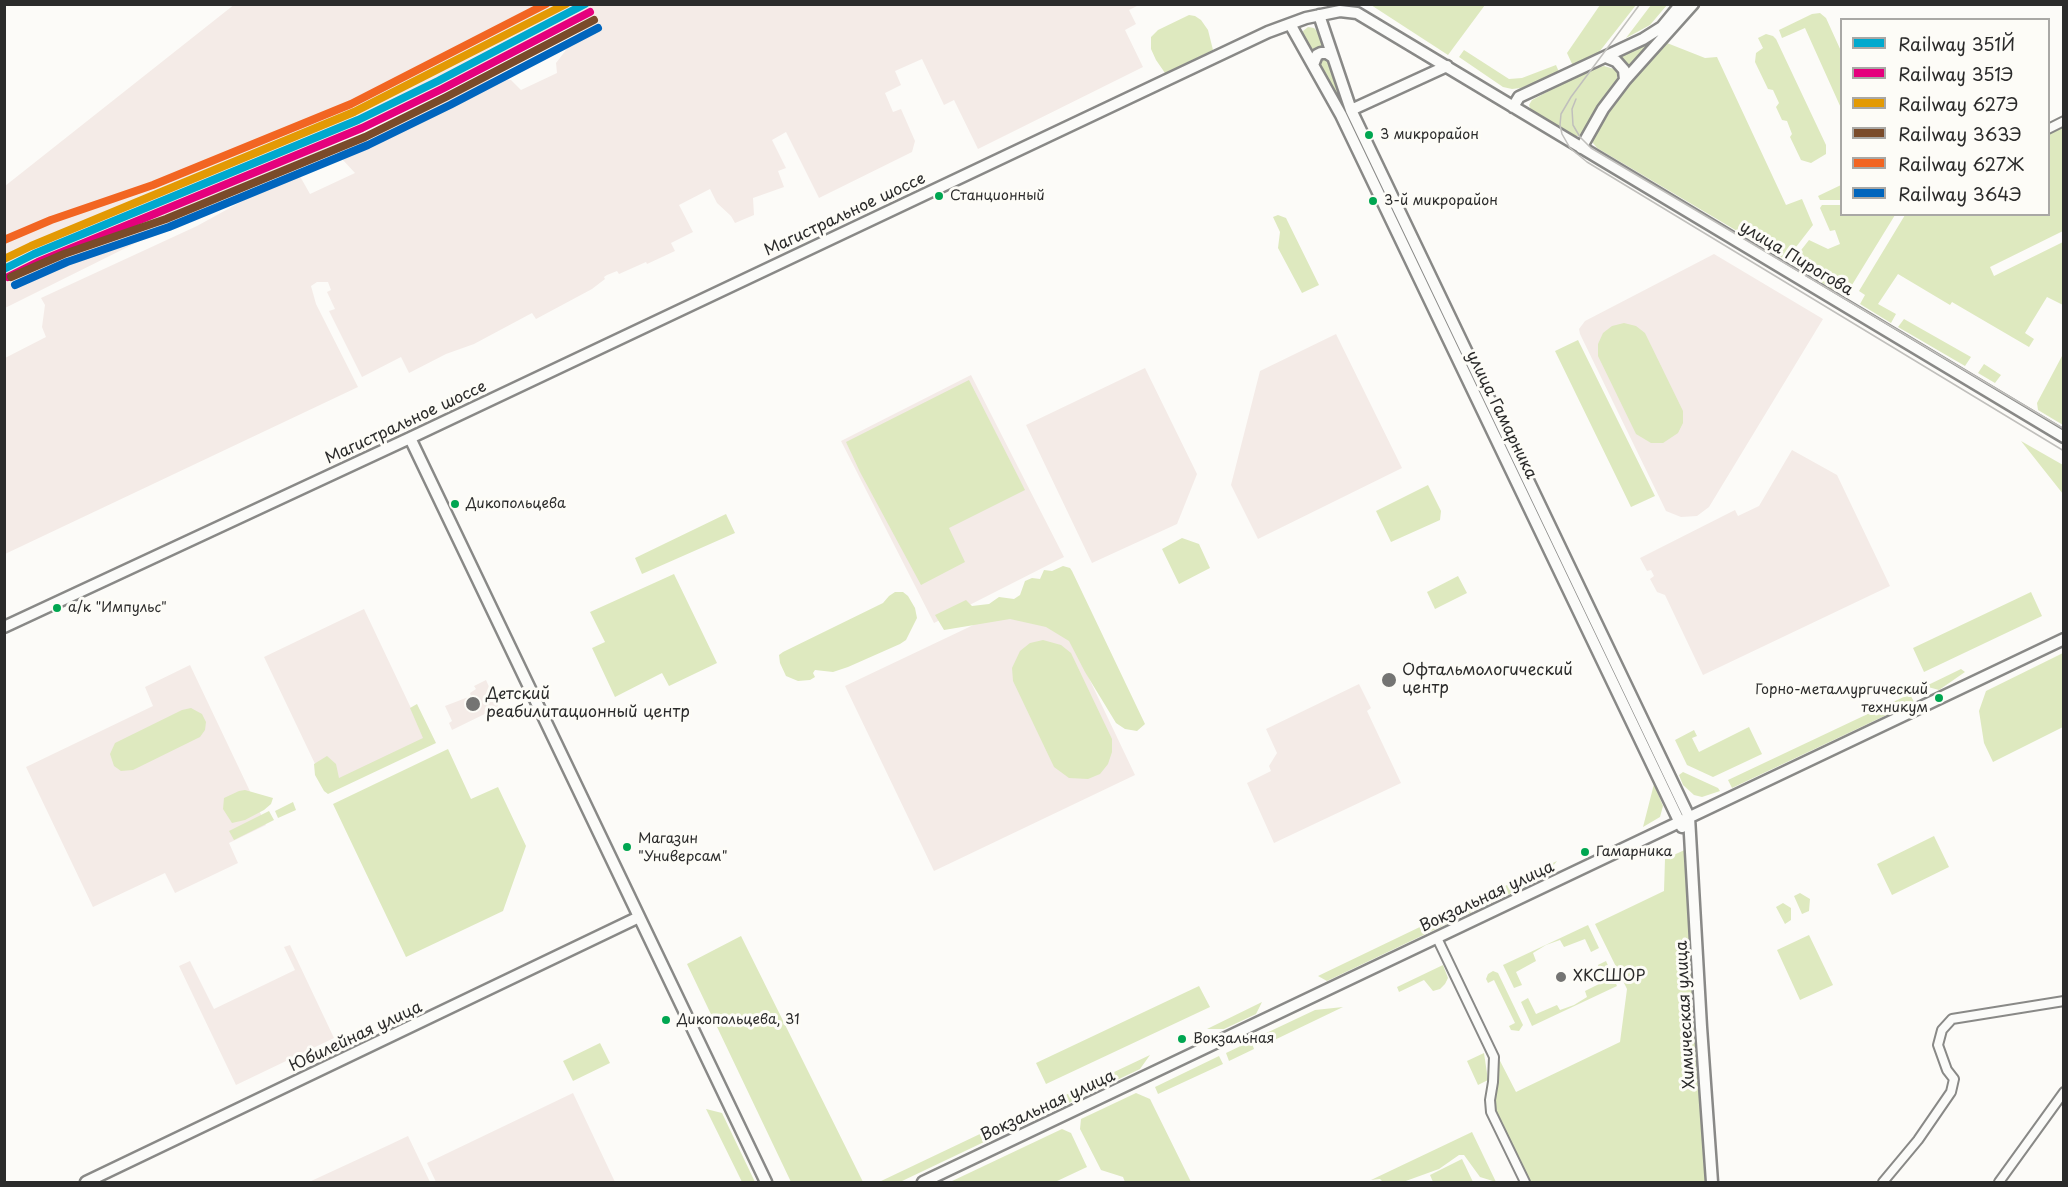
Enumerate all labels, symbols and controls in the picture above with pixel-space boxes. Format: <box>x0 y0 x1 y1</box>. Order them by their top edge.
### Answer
legend <box>1840 18 2050 216</box>
text: Railway 351Й <box>1898 30 2015 57</box>
text: Railway 351Э <box>1898 60 2014 87</box>
text: Railway 627Э <box>1898 90 2018 117</box>
text: Railway 363Э <box>1898 120 2022 147</box>
place label: 3 микрорайон <box>1380 127 1479 143</box>
marker: 3 микрорайон <box>1363 129 1375 141</box>
text: Railway 627Ж <box>1898 150 2024 177</box>
street label: Магистральное шоссе <box>761 169 929 261</box>
text: Railway 364Э <box>1898 180 2022 207</box>
place label: Станционный <box>950 188 1045 204</box>
marker: Станционный <box>933 190 945 202</box>
place label: 3-й микрорайон <box>1384 193 1498 209</box>
marker: 3-й микрорайон <box>1367 195 1379 207</box>
street label: улица Пирогова <box>1736 218 1856 300</box>
street label: улица Гамарника <box>1462 348 1540 482</box>
street label: Магистральное шоссе <box>322 377 490 469</box>
place label: Дикопольцева <box>466 496 566 512</box>
marker: Дикопольцева <box>449 498 461 510</box>
place label: а/к "Импульс" <box>68 600 167 616</box>
marker: а/к "Импульс" <box>51 602 63 614</box>
place label: Офтальмологический центр <box>1402 661 1573 699</box>
marker: Офтальмологический центр <box>1380 671 1398 689</box>
place label: Горно-металлургический техникум <box>1755 682 1928 714</box>
place label: Детский реабилитационный центр <box>486 685 690 723</box>
marker: Горно-металлургический техникум <box>1933 692 1945 704</box>
marker: Детский реабилитационный центр <box>464 695 482 713</box>
place label: Магазин "Универсам" <box>638 831 728 864</box>
marker: Магазин "Универсам" <box>621 841 633 853</box>
place label: Гамарника <box>1596 844 1672 860</box>
marker: Гамарника <box>1579 846 1591 858</box>
street label: Вокзальная улица <box>1417 857 1557 937</box>
street label: Химическая улица <box>1673 940 1699 1090</box>
place label: ХКСШОР <box>1573 967 1645 987</box>
marker: ХКСШОР <box>1554 970 1568 984</box>
street label: Юбилейная улица <box>287 998 425 1076</box>
place label: Дикопольцева, 31 <box>677 1012 800 1028</box>
marker: Дикопольцева, 31 <box>660 1014 672 1026</box>
place label: Вокзальная <box>1193 1031 1274 1047</box>
marker: Вокзальная <box>1176 1033 1188 1045</box>
street label: Вокзальная улица <box>978 1066 1118 1146</box>

